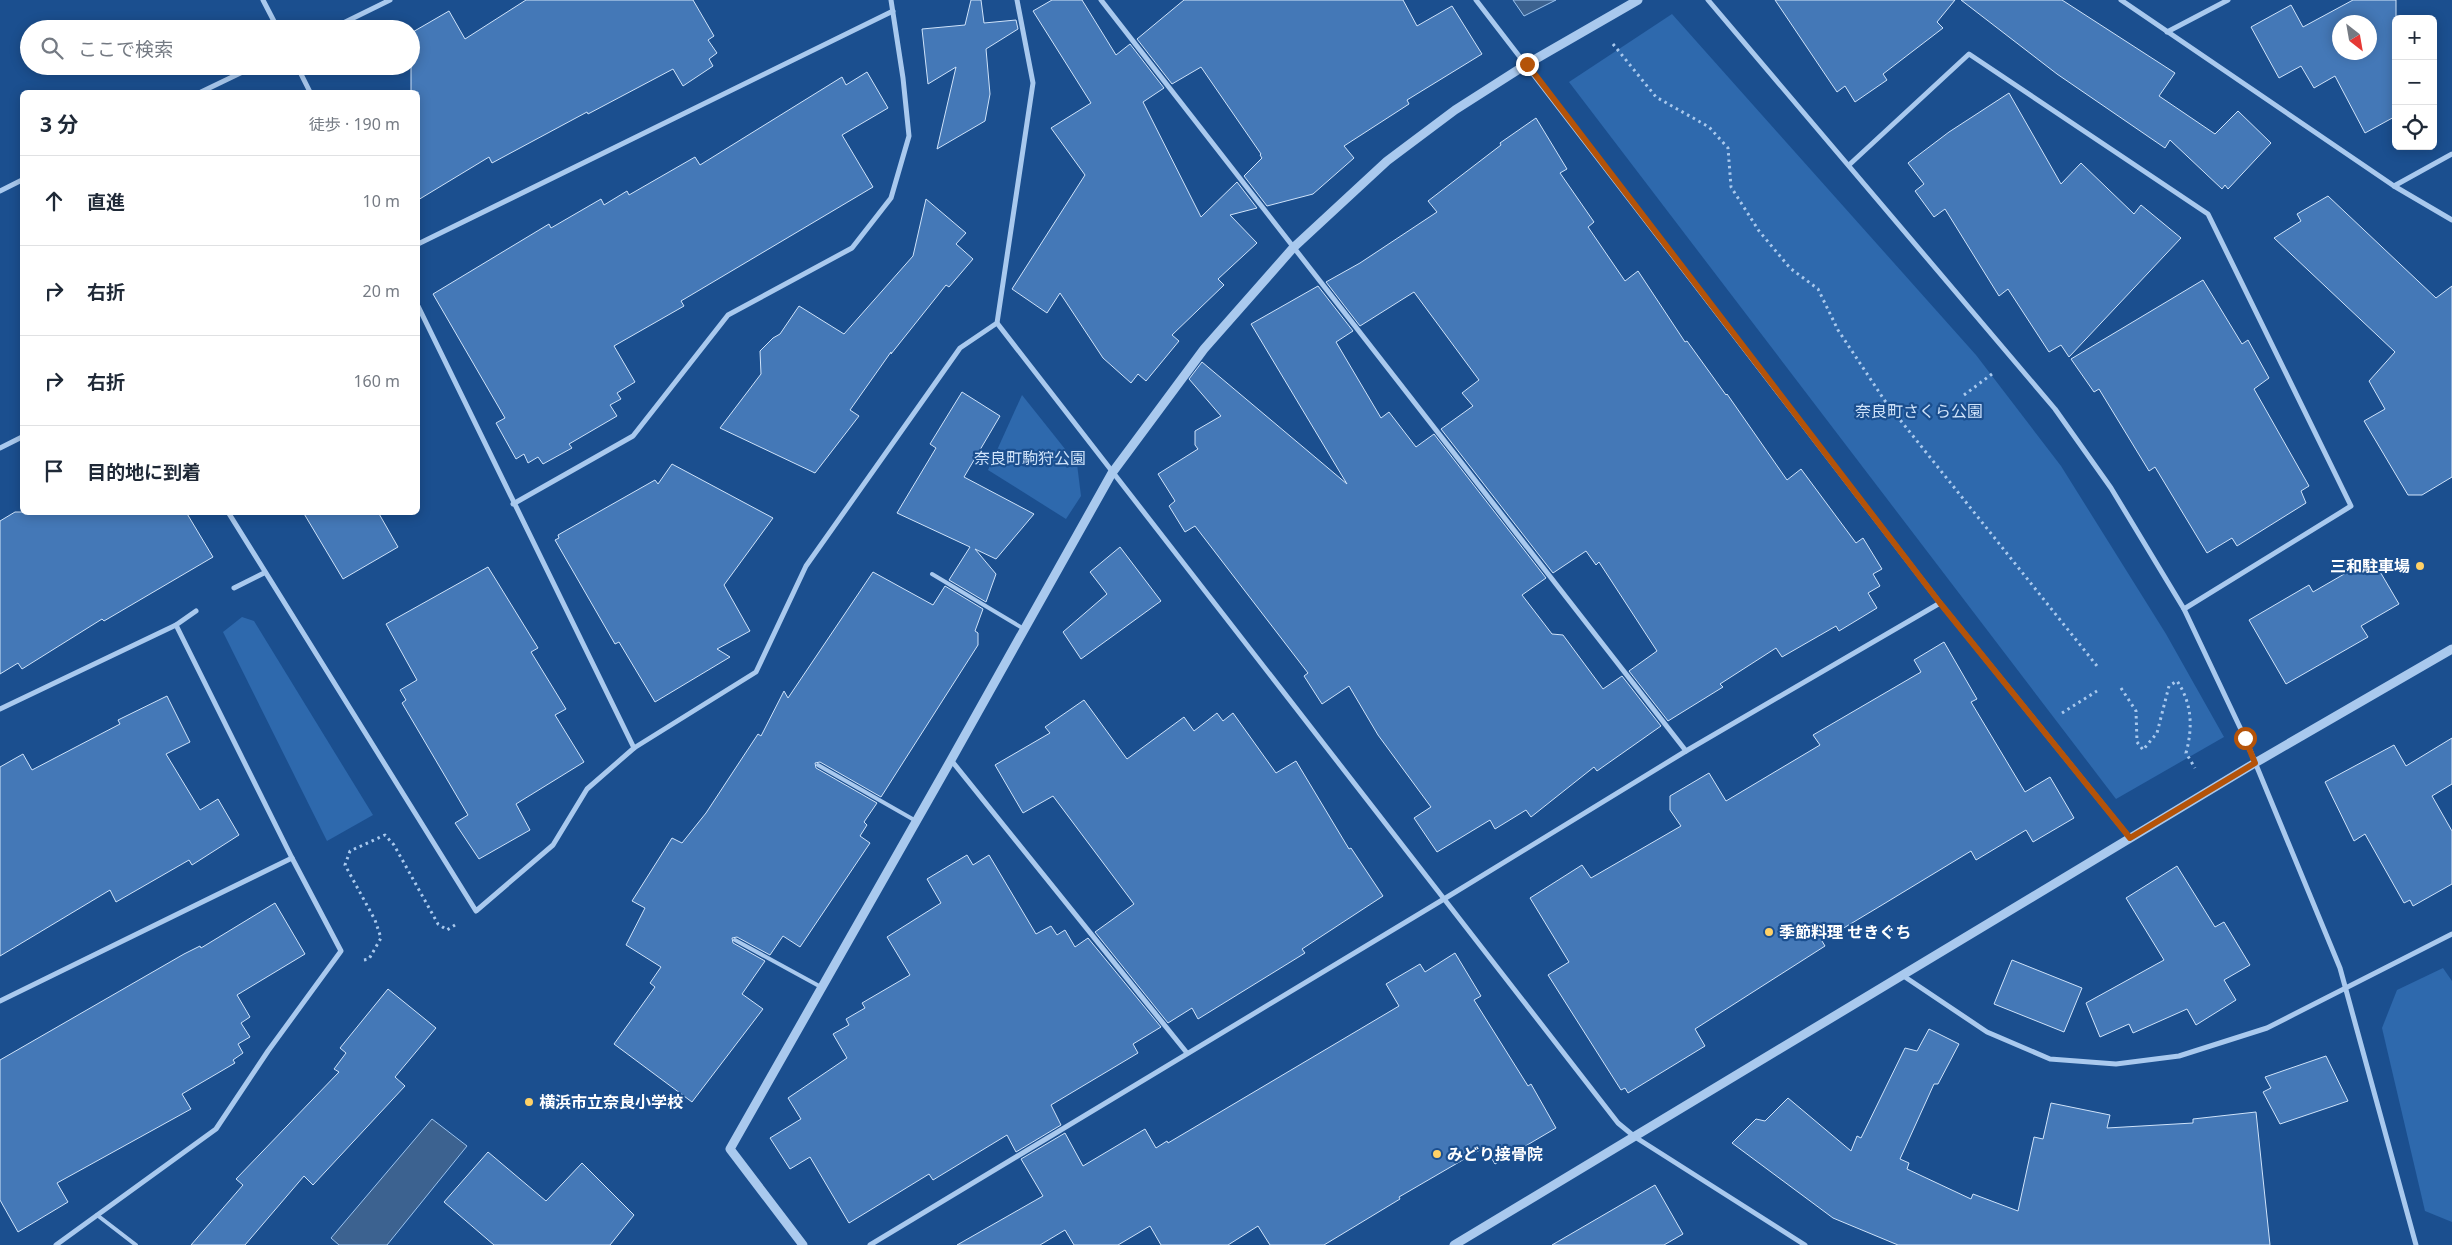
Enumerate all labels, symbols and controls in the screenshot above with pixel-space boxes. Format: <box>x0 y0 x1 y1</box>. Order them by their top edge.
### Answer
north arrow <box>2332 15 2377 60</box>
map controls <box>2392 15 2437 150</box>
button: + <box>2392 15 2437 60</box>
search box <box>20 20 420 75</box>
icon: search <box>38 34 66 62</box>
text: ここで検索 <box>78 36 173 62</box>
route end <box>1516 53 1539 76</box>
button: − <box>2392 60 2437 105</box>
button: locate <box>2392 105 2437 150</box>
text: 3 分 <box>40 110 78 138</box>
text: 徒歩 · 190 m <box>309 113 400 135</box>
icon: ahead <box>40 187 68 215</box>
text: 直進 <box>87 189 125 215</box>
text: 10 m <box>363 190 400 212</box>
icon: right <box>40 277 68 305</box>
text: 右折 <box>87 279 125 305</box>
text: 20 m <box>363 280 400 302</box>
icon: right <box>40 367 68 395</box>
text: 右折 <box>87 369 125 395</box>
text: 160 m <box>353 370 400 392</box>
park label: 奈良町さくら公園 <box>1855 400 1983 422</box>
park label: 奈良町駒狩公園 <box>974 447 1086 469</box>
icon: arrive <box>40 457 68 485</box>
text: 目的地に到着 <box>87 459 201 485</box>
place label: 三和駐車場 <box>2330 555 2410 577</box>
marker: 三和駐車場 <box>2414 560 2426 572</box>
route start <box>2234 727 2257 750</box>
place label: 季節料理 せきぐち <box>1779 921 1911 943</box>
marker: 季節料理 せきぐち <box>1763 926 1775 938</box>
place label: 横浜市立奈良小学校 <box>539 1091 683 1113</box>
marker: 横浜市立奈良小学校 <box>523 1096 535 1108</box>
place label: みどり接骨院 <box>1447 1143 1543 1165</box>
marker: みどり接骨院 <box>1431 1148 1443 1160</box>

